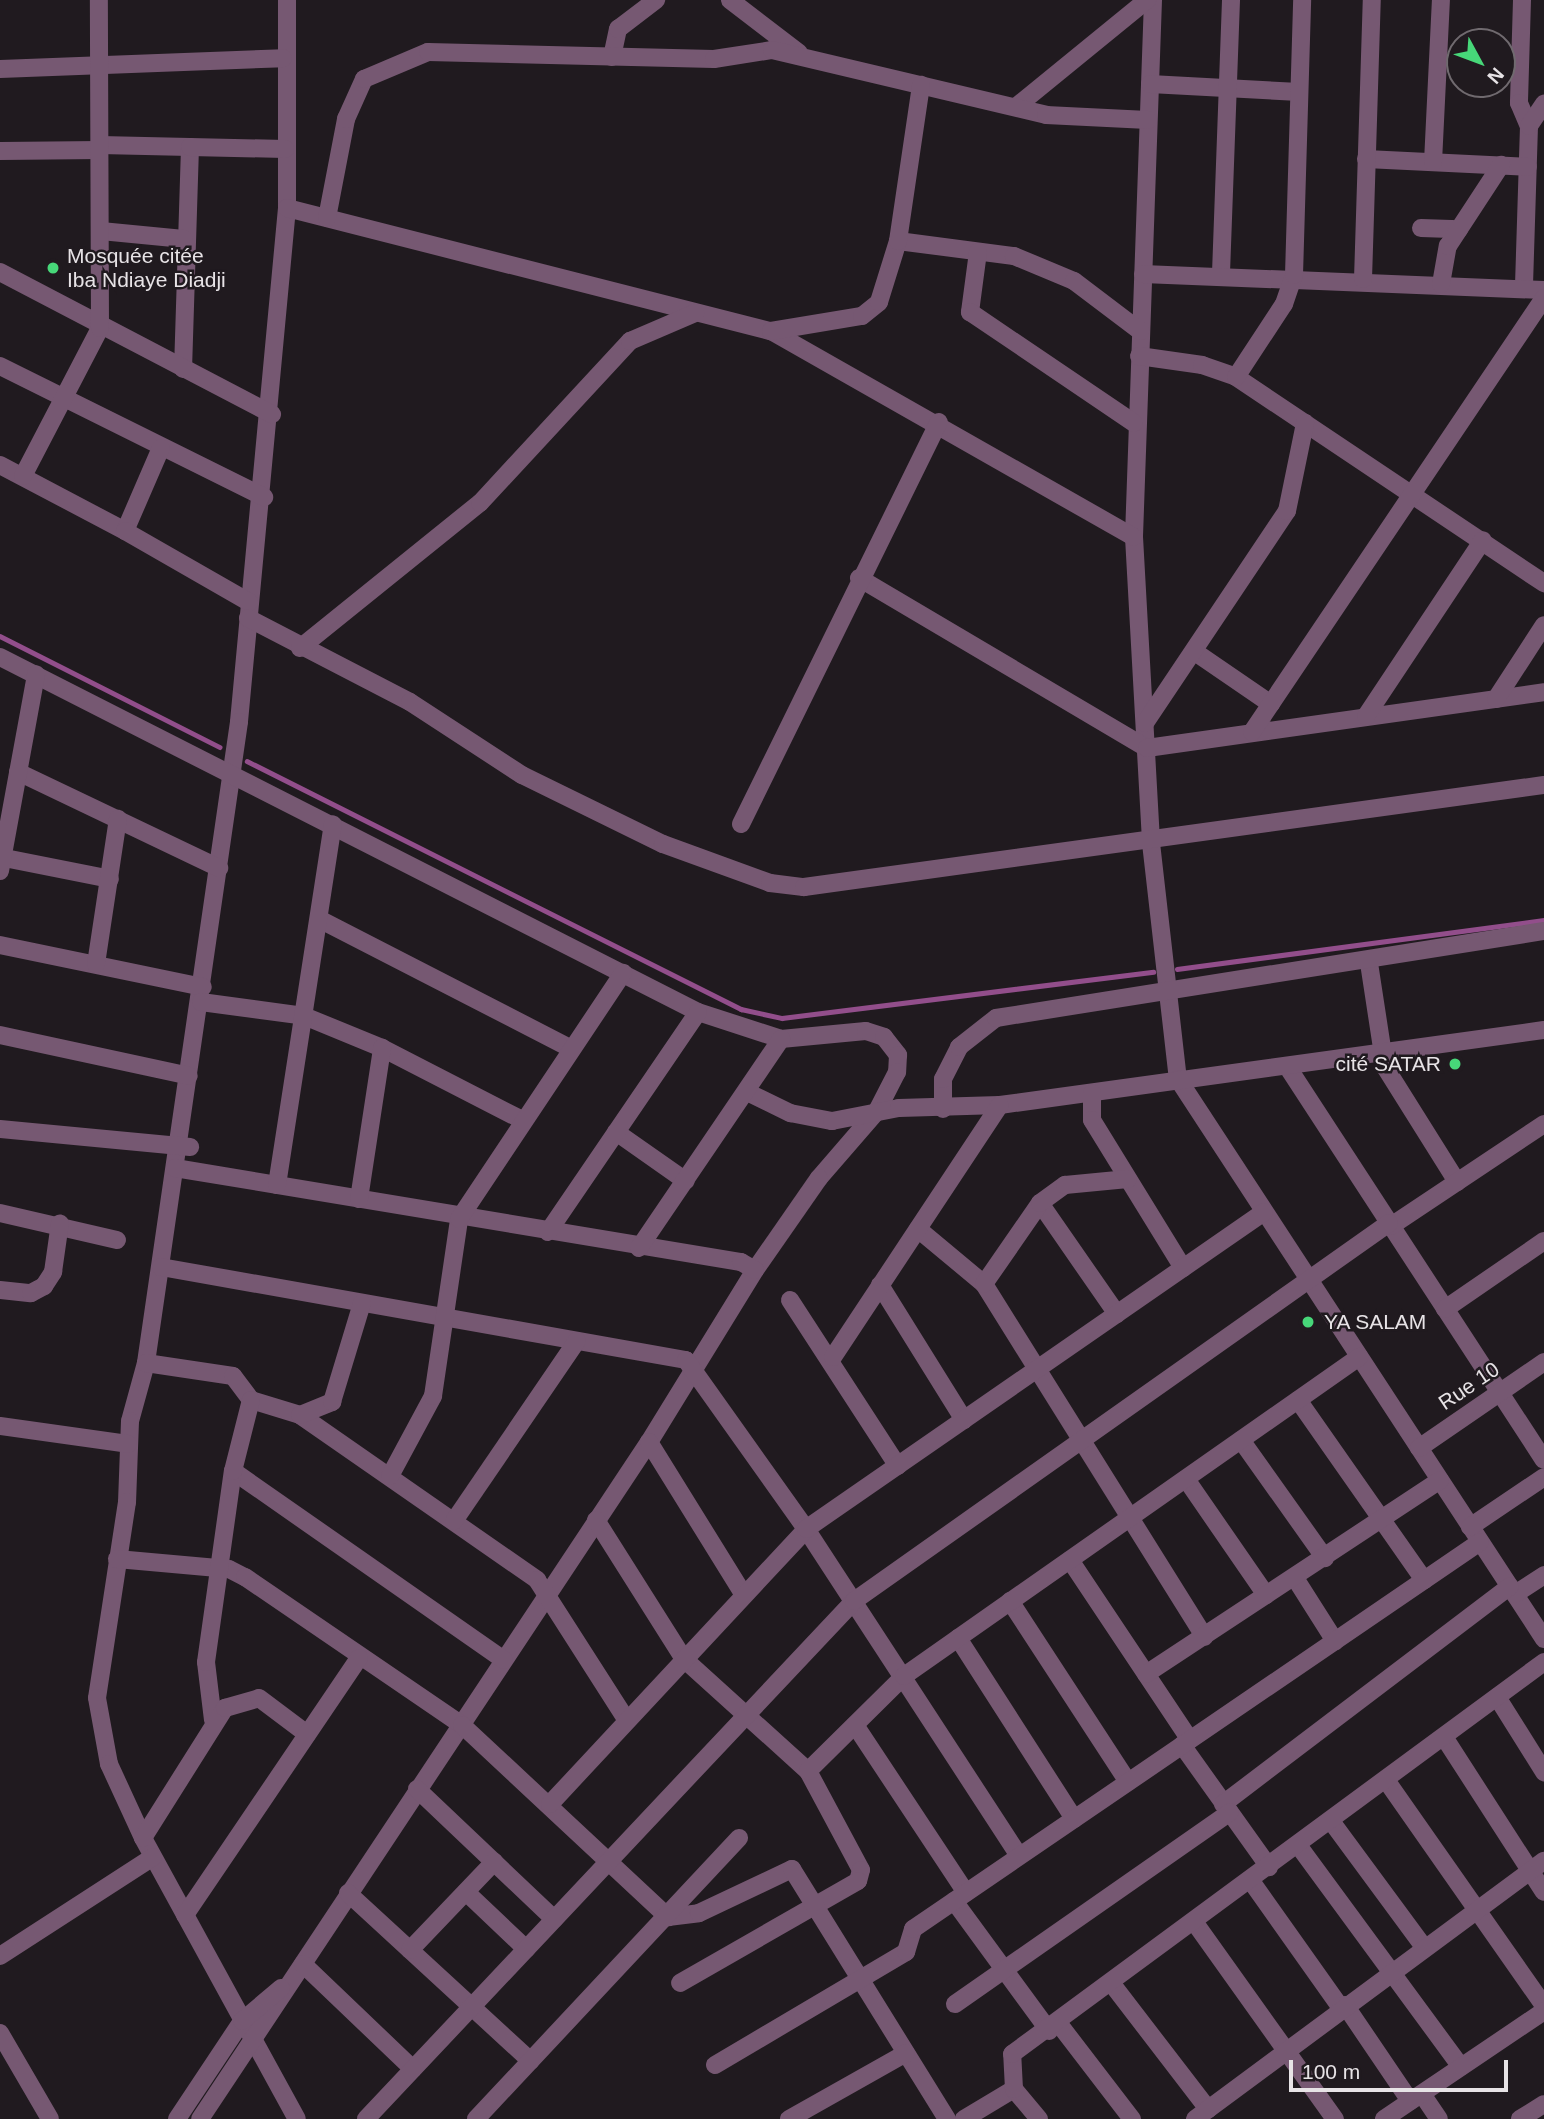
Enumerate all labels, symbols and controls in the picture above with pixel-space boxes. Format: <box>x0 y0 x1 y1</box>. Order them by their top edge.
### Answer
north arrow <box>1446 28 1516 98</box>
text: N <box>1483 64 1508 88</box>
place label: Mosquée citée Iba Ndiaye Diadji <box>67 243 226 293</box>
marker: Mosquée citée Iba Ndiaye Diadji <box>45 260 61 276</box>
place label: cité SATAR <box>1336 1051 1441 1077</box>
marker: cité SATAR <box>1447 1056 1463 1072</box>
place label: YA SALAM <box>1324 1309 1427 1335</box>
marker: YA SALAM <box>1298 1312 1318 1332</box>
street label: Rue 10 <box>1434 1357 1504 1415</box>
scale bar <box>1292 2046 1511 2090</box>
text: 100 m <box>1302 2060 1360 2083</box>

